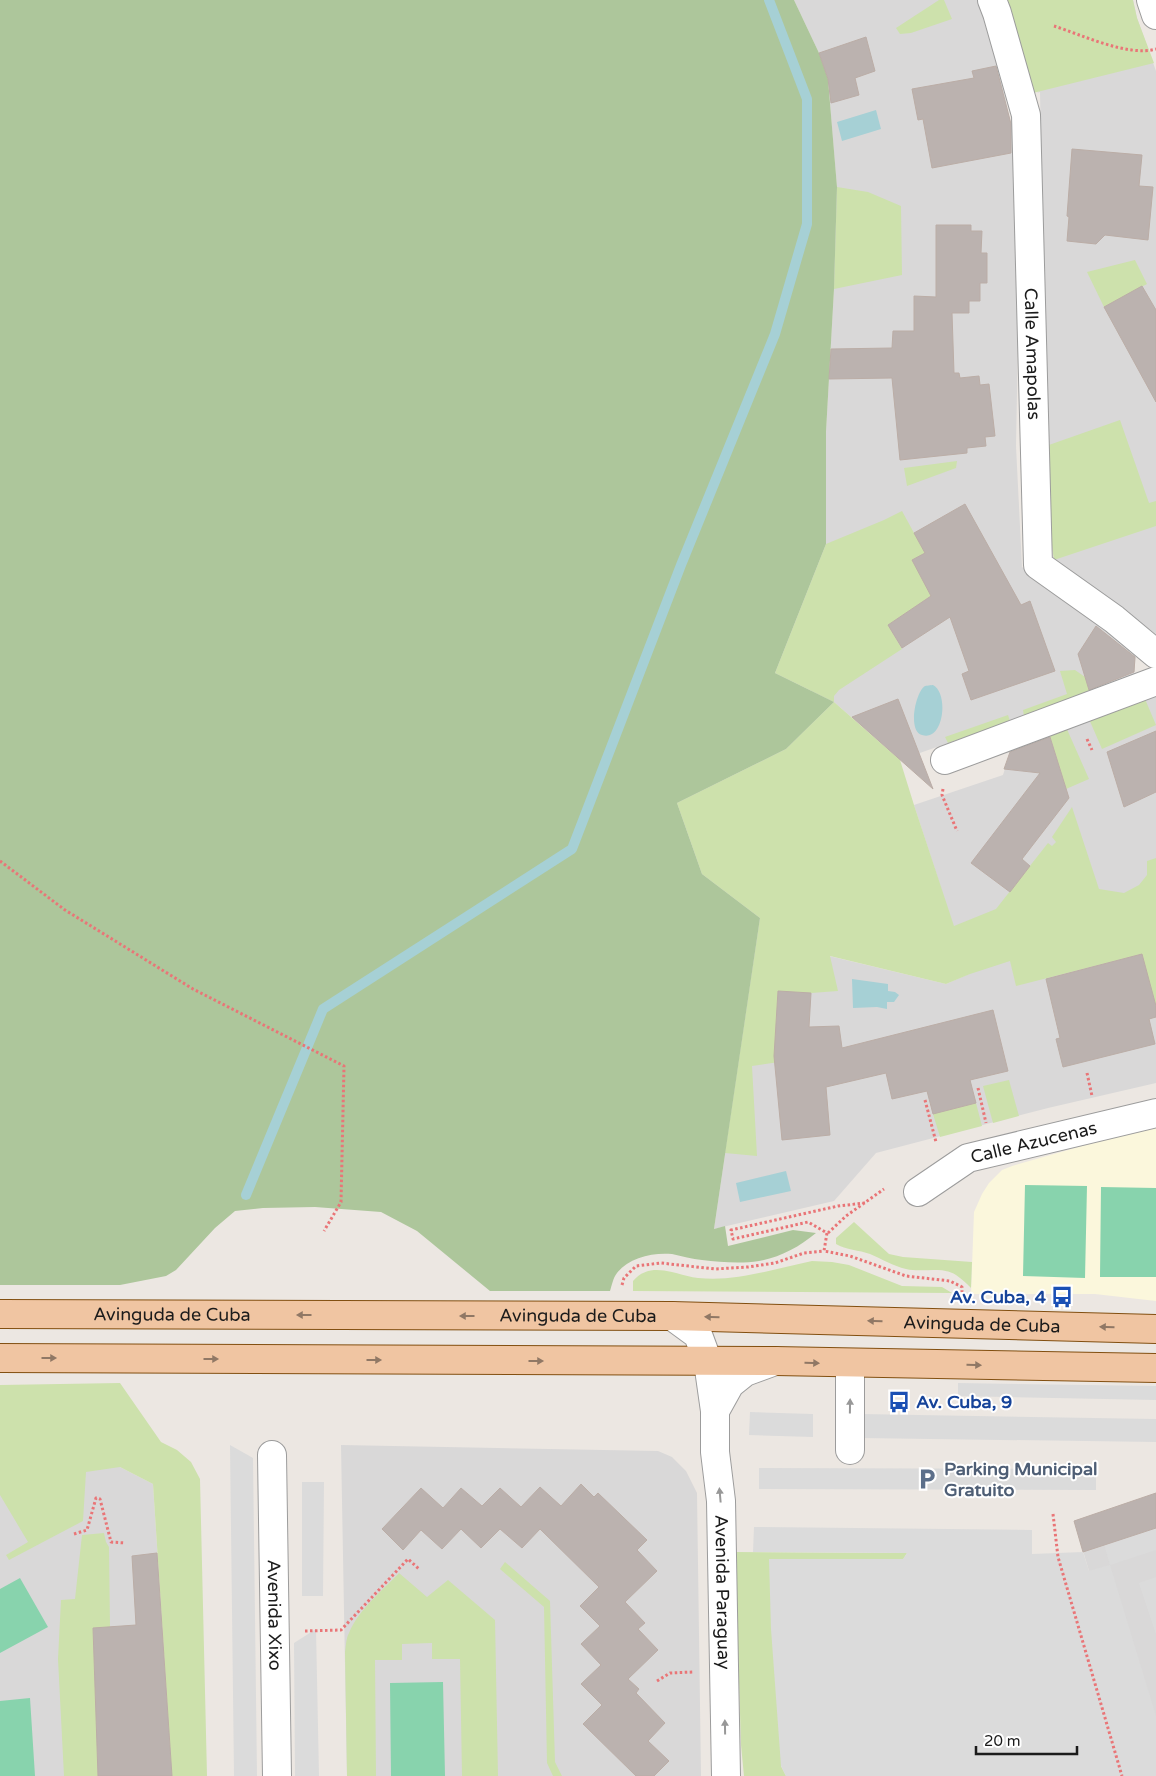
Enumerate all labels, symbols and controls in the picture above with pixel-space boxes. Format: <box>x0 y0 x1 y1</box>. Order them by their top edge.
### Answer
street label: Calle Amapolas <box>1020 288 1045 420</box>
street label: Calle Azucenas <box>968 1117 1099 1168</box>
bus stop icon: Av. Cuba, 4 <box>1049 1284 1075 1310</box>
place label: Av. Cuba, 4 <box>950 1286 1047 1308</box>
street label: Avinguda de Cuba <box>93 1303 251 1326</box>
street label: Avinguda de Cuba <box>499 1304 657 1327</box>
one-way arrow <box>296 1311 312 1319</box>
street label: Avinguda de Cuba <box>903 1311 1061 1337</box>
one-way arrow <box>459 1312 475 1320</box>
one-way arrow <box>704 1313 720 1321</box>
one-way arrow <box>867 1316 883 1324</box>
one-way arrow <box>1099 1323 1115 1331</box>
one-way arrow <box>41 1354 57 1362</box>
one-way arrow <box>203 1355 219 1363</box>
one-way arrow <box>366 1356 382 1364</box>
one-way arrow <box>528 1357 544 1365</box>
one-way arrow <box>804 1359 820 1367</box>
one-way arrow <box>967 1361 983 1369</box>
bus stop icon: Av. Cuba, 9 <box>886 1389 912 1415</box>
place label: Av. Cuba, 9 <box>916 1391 1012 1413</box>
one-way arrow <box>846 1398 854 1414</box>
place label: Parking Municipal Gratuito <box>944 1458 1098 1501</box>
parking icon: Parking Municipal Gratuito <box>914 1466 940 1492</box>
one-way arrow <box>716 1487 724 1503</box>
street label: Avenida Paraguay <box>710 1515 735 1670</box>
street label: Avenida Xixo <box>263 1559 286 1671</box>
one-way arrow <box>721 1719 729 1735</box>
scale bar <box>976 1724 1077 1756</box>
text: 20 m <box>984 1732 1021 1750</box>

